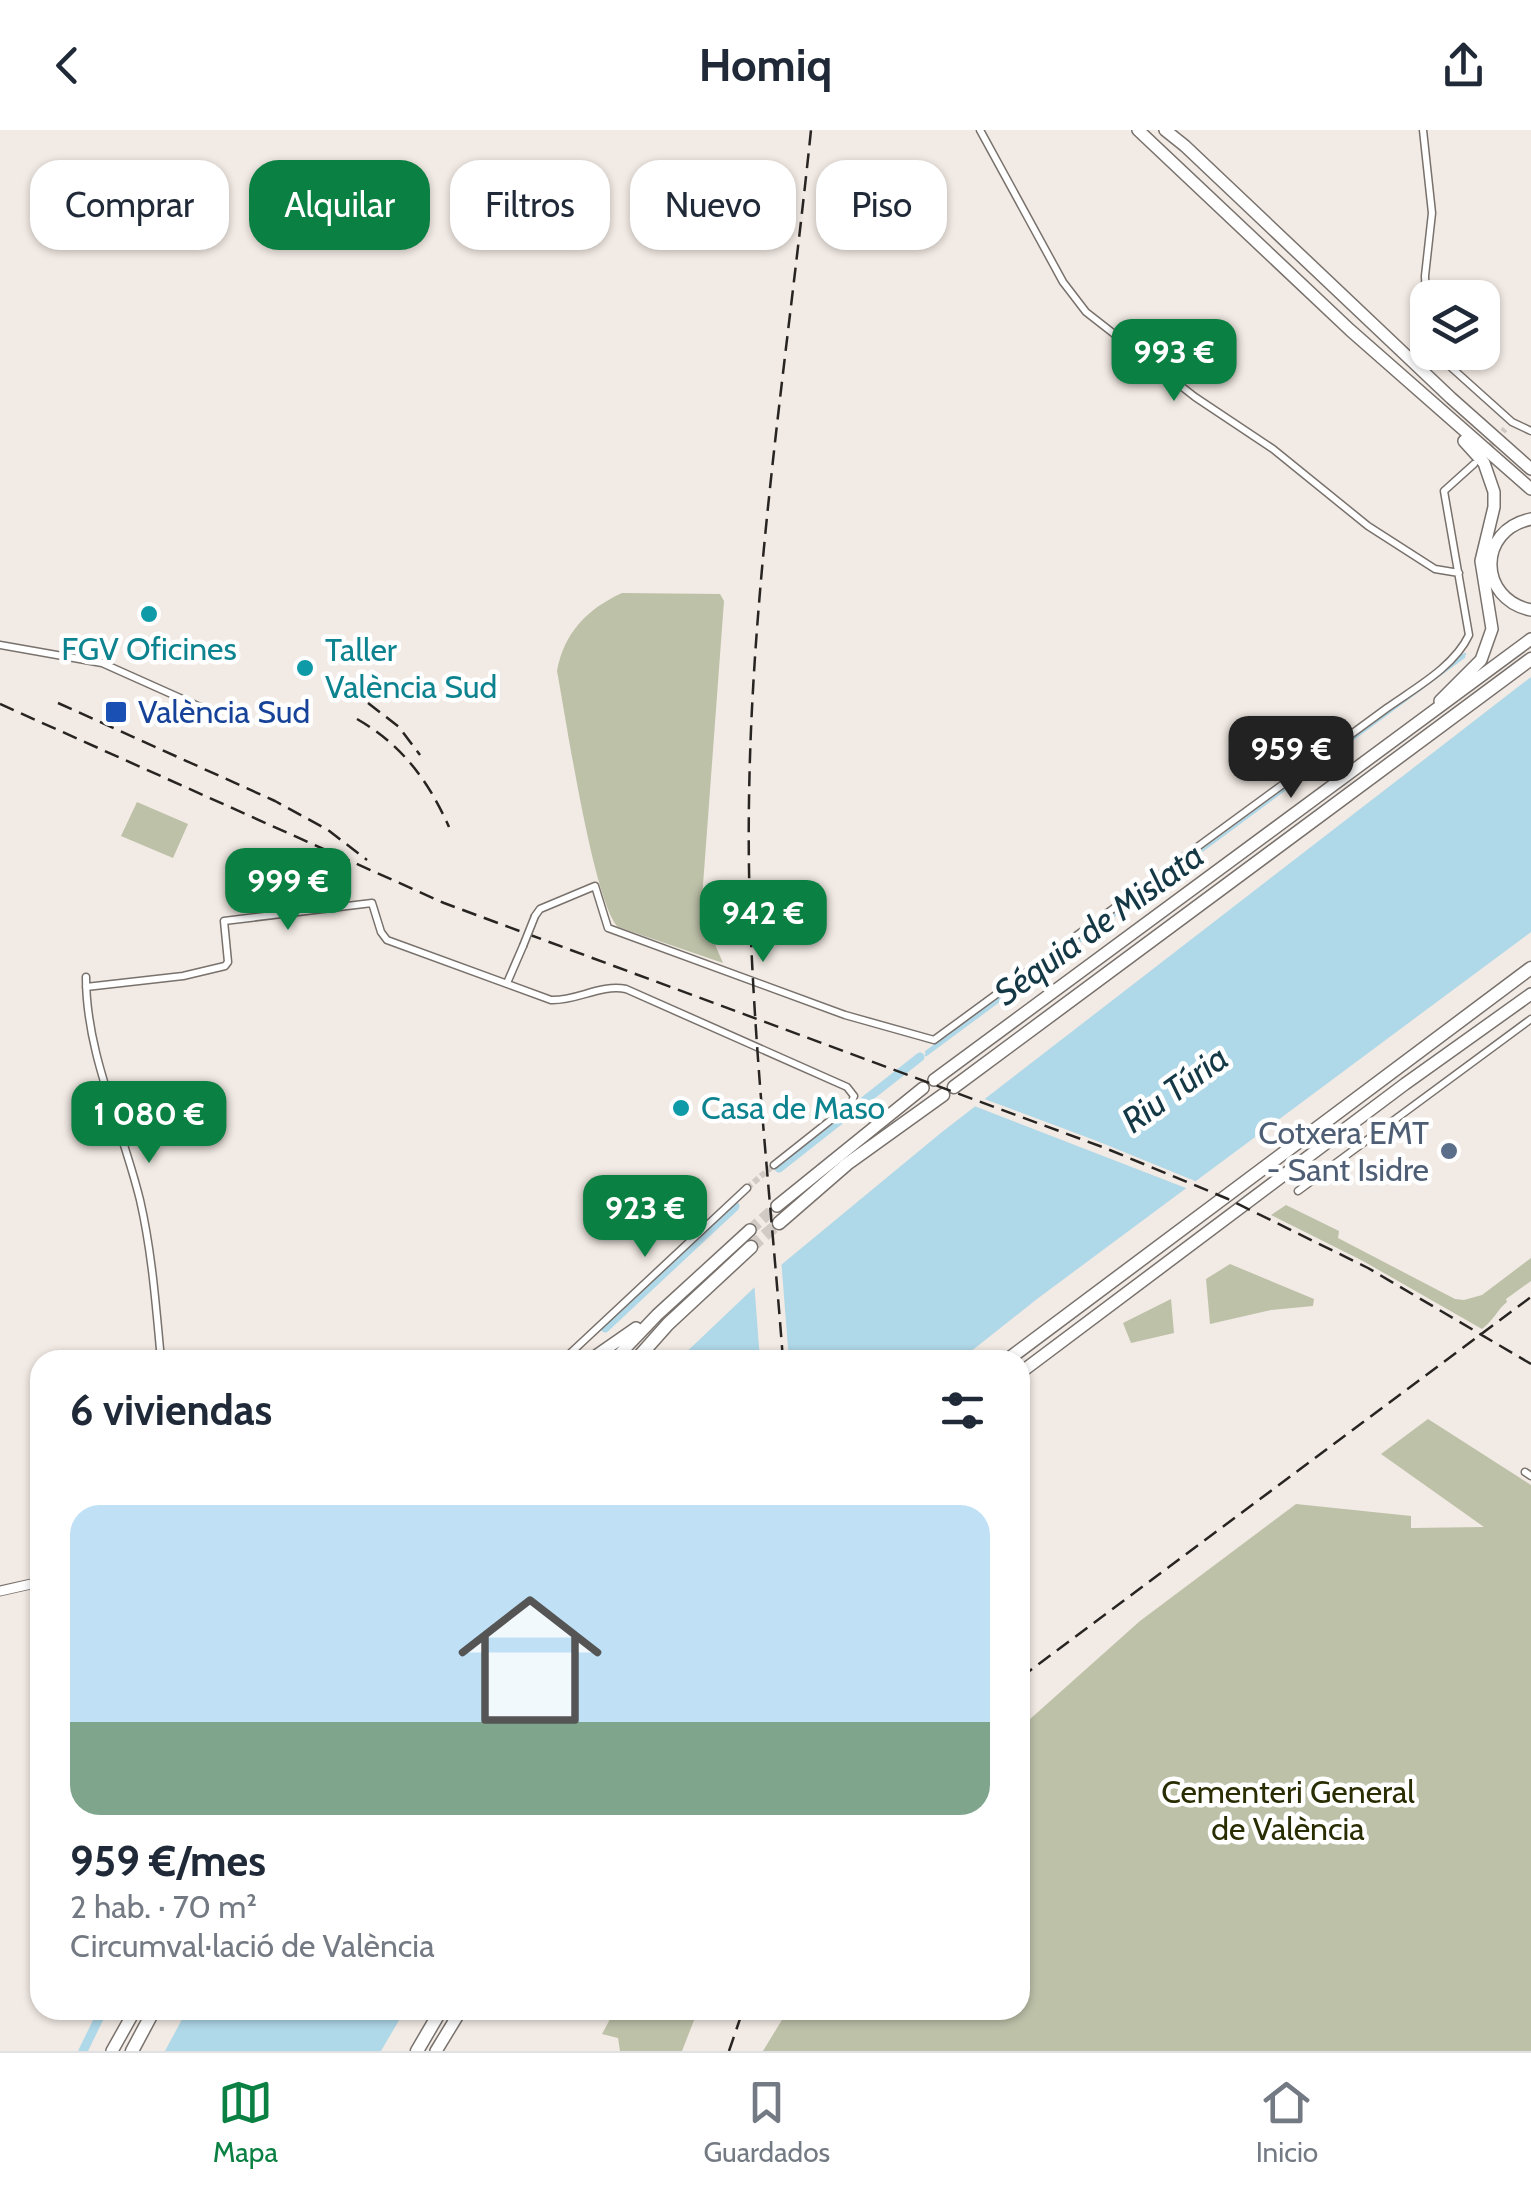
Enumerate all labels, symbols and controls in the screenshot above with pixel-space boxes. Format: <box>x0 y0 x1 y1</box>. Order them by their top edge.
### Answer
icon: back <box>40 38 95 93</box>
text: Homiq <box>699 38 832 92</box>
icon: share <box>1436 38 1491 93</box>
chip: Comprar <box>30 160 229 250</box>
chip: Alquilar <box>249 160 430 250</box>
chip: Filtros <box>450 160 610 250</box>
chip: Nuevo <box>630 160 796 250</box>
chip: Piso <box>816 160 947 250</box>
map controls <box>1410 280 1500 370</box>
button: layers <box>1410 280 1500 370</box>
pin: 993 € <box>1104 319 1244 404</box>
text: 993 € <box>1134 332 1214 371</box>
marker: FGV Oficines <box>138 603 160 625</box>
place label: FGV Oficines <box>61 629 237 668</box>
place label: Taller València Sud <box>325 630 497 706</box>
marker: Taller València Sud <box>294 657 316 679</box>
place label: València Sud <box>138 692 310 731</box>
marker: València Sud <box>103 699 129 725</box>
pin: 959 € <box>1221 716 1361 801</box>
text: 959 € <box>1251 729 1331 768</box>
water label: Séquia de Mislata <box>985 833 1212 1014</box>
pin: 999 € <box>218 848 358 933</box>
text: 999 € <box>247 861 329 900</box>
pin: 942 € <box>693 880 833 965</box>
text: 942 € <box>722 893 804 932</box>
water label: Riu Túria <box>1113 1036 1236 1142</box>
pin: 1 080 € <box>57 1081 241 1166</box>
place label: Casa de Maso <box>701 1088 885 1127</box>
text: 1 080 € <box>93 1094 205 1133</box>
marker: Casa de Maso <box>670 1097 692 1119</box>
place label: Cotxera EMT - Sant Isidre <box>1258 1113 1429 1189</box>
marker: Cotxera EMT - Sant Isidre <box>1438 1140 1460 1162</box>
pin: 923 € <box>575 1175 715 1260</box>
text: 923 € <box>605 1188 685 1227</box>
icon: filters <box>935 1383 990 1438</box>
text: 6 viviendas <box>70 1384 272 1436</box>
icon: home <box>440 1570 620 1750</box>
park label: Cementeri General de València <box>1161 1772 1415 1848</box>
text: 959 €/mes <box>70 1835 266 1887</box>
text: 2 hab. · 70 m² <box>70 1887 257 1926</box>
text: Circumval·lació de València <box>70 1926 435 1965</box>
tab: Mapa <box>213 2075 278 2169</box>
tab: Guardados <box>703 2075 830 2169</box>
tab: Inicio <box>1256 2075 1318 2169</box>

